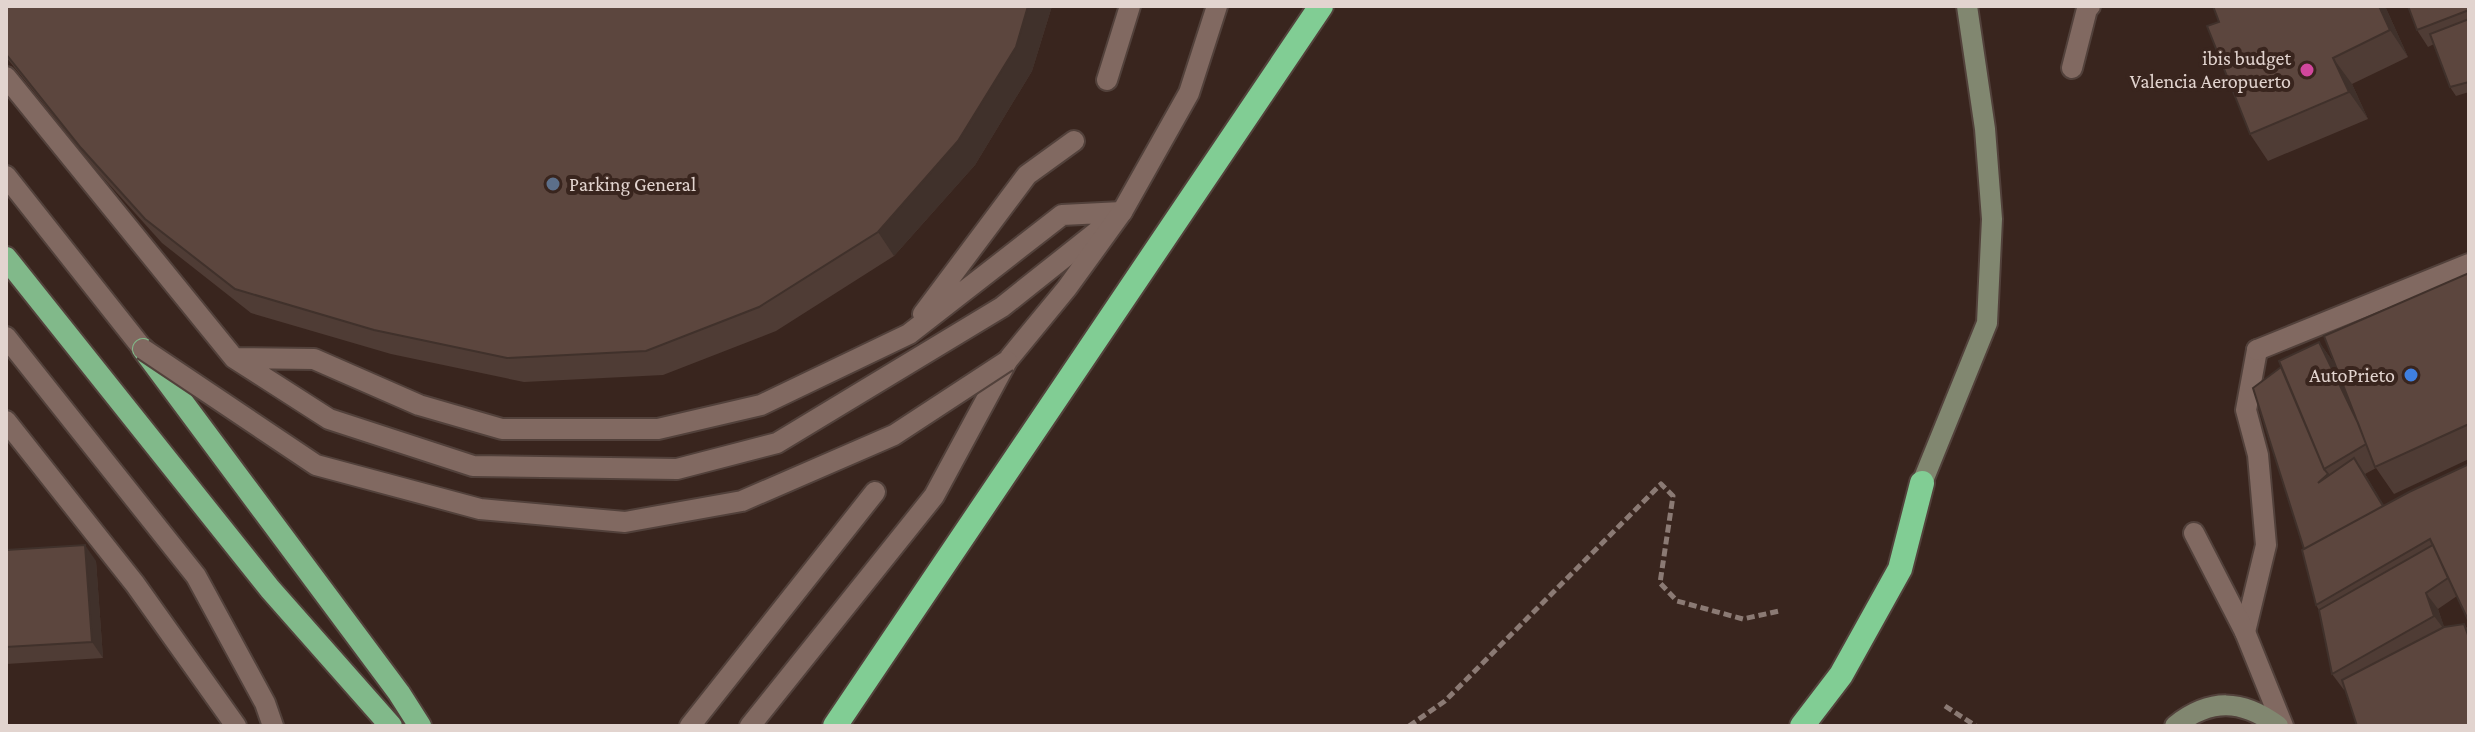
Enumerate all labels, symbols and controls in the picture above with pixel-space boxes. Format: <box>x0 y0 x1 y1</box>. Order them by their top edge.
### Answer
place label: ibis budget Valencia Aeropuerto <box>2130 47 2291 93</box>
marker: ibis budget Valencia Aeropuerto <box>2298 61 2316 79</box>
place label: Parking General <box>569 173 696 196</box>
marker: Parking General <box>544 175 562 193</box>
place label: AutoPrieto <box>2309 364 2395 386</box>
marker: AutoPrieto <box>2402 366 2420 384</box>

